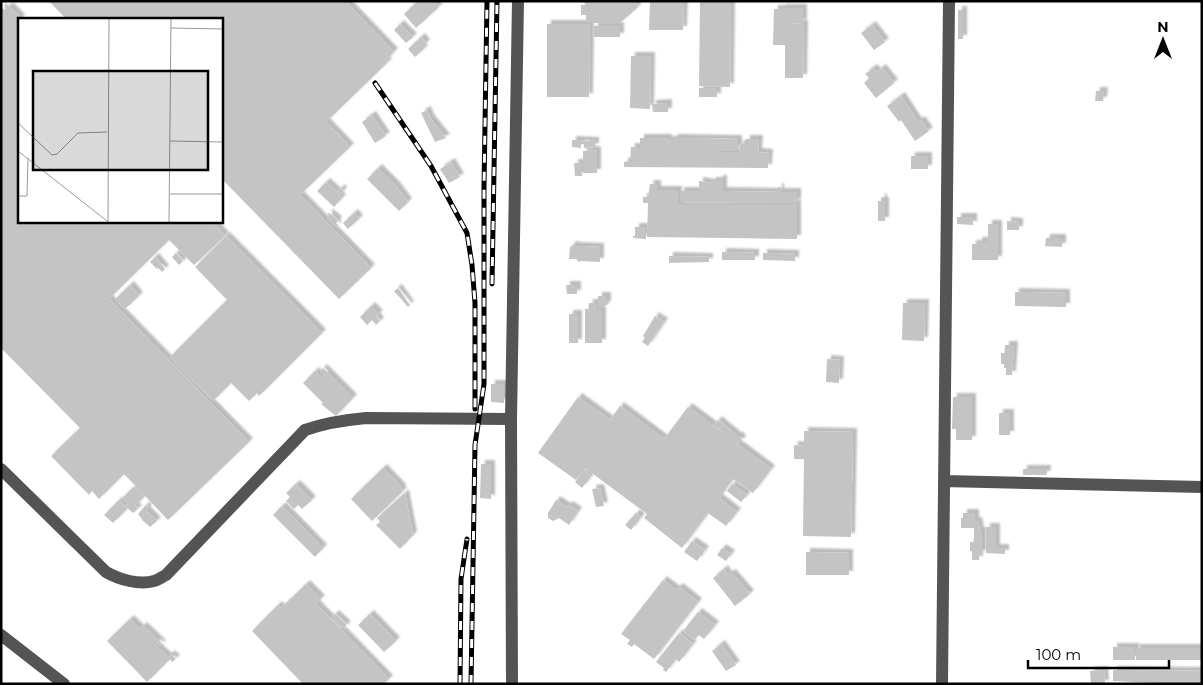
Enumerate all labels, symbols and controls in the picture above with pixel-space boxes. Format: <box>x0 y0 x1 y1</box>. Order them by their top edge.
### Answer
north arrow <box>1138 15 1188 65</box>
inset map <box>18 18 222 222</box>
text: N <box>1157 18 1169 36</box>
scale bar <box>1028 638 1169 670</box>
text: 100 m <box>1036 645 1081 664</box>

